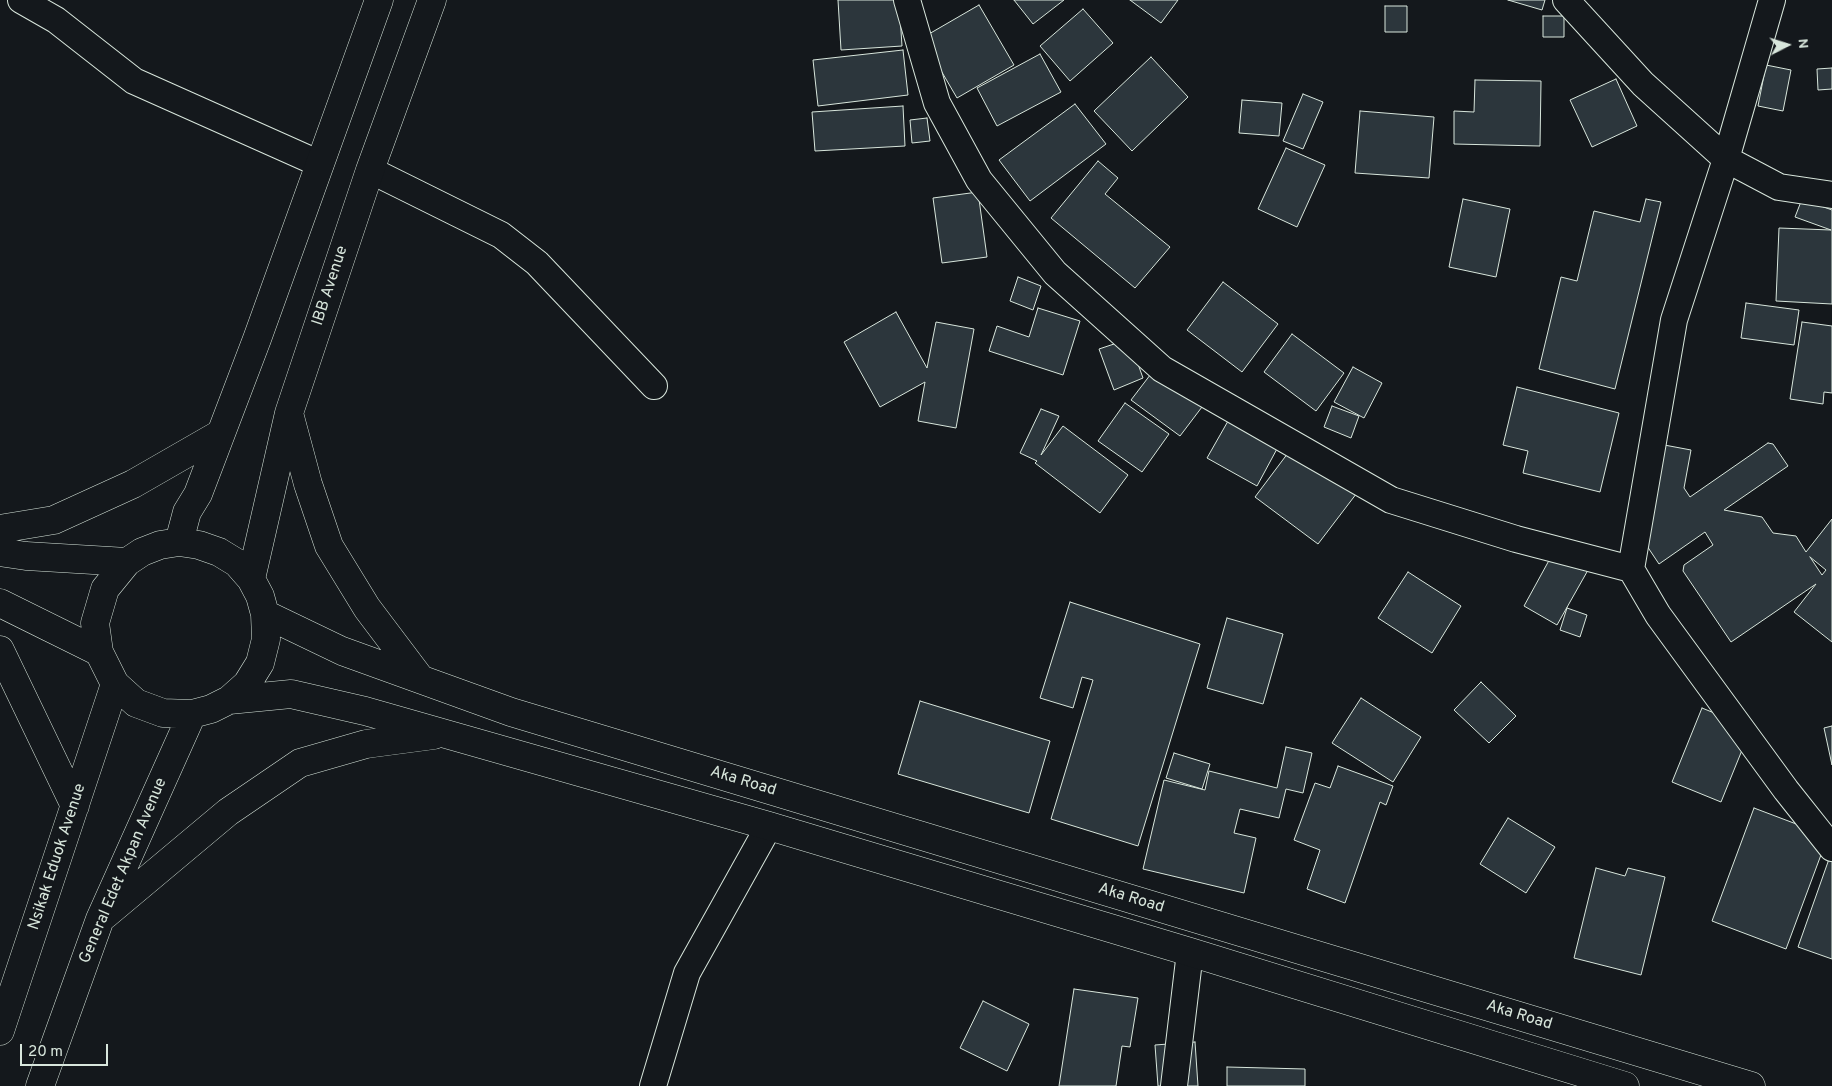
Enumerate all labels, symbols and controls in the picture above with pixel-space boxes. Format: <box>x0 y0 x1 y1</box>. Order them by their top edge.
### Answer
north arrow <box>1762 20 1812 70</box>
text: N <box>1794 38 1811 49</box>
street label: IBB Avenue <box>309 244 353 328</box>
street label: Aka Road <box>708 763 778 801</box>
street label: General Edet Akpan Avenue <box>76 775 172 967</box>
street label: Nsikak Eduok Avenue <box>25 781 91 933</box>
street label: Aka Road <box>1096 880 1166 918</box>
street label: Aka Road <box>1484 997 1554 1035</box>
scale bar <box>22 1034 110 1066</box>
text: 20 m <box>28 1043 63 1062</box>

